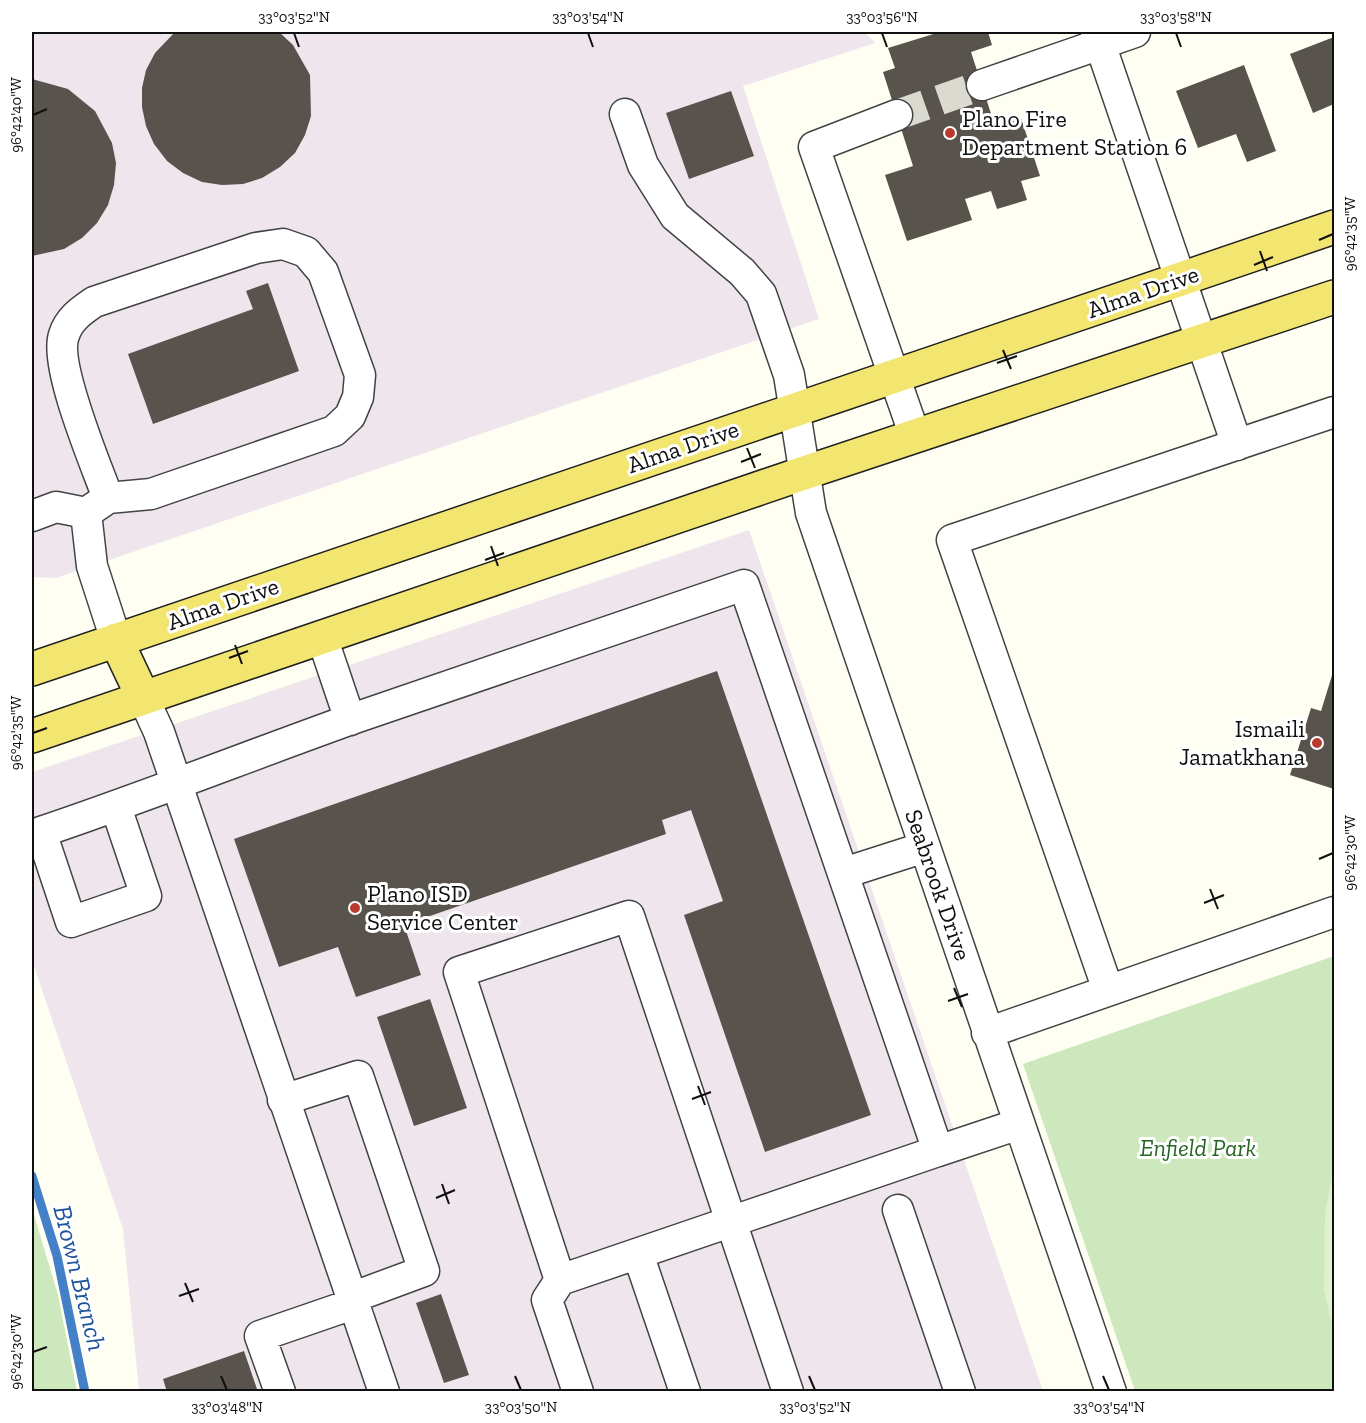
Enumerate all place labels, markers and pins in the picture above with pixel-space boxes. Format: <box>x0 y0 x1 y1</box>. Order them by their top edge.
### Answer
place label: Plano Fire Department Station 6 <box>962 104 1187 161</box>
marker: Plano Fire Department Station 6 <box>943 126 957 140</box>
place label: Ismaili Jamatkhana <box>1179 714 1305 771</box>
marker: Ismaili Jamatkhana <box>1310 736 1324 750</box>
place label: Plano ISD Service Center <box>367 879 519 936</box>
marker: Plano ISD Service Center <box>348 901 362 915</box>

